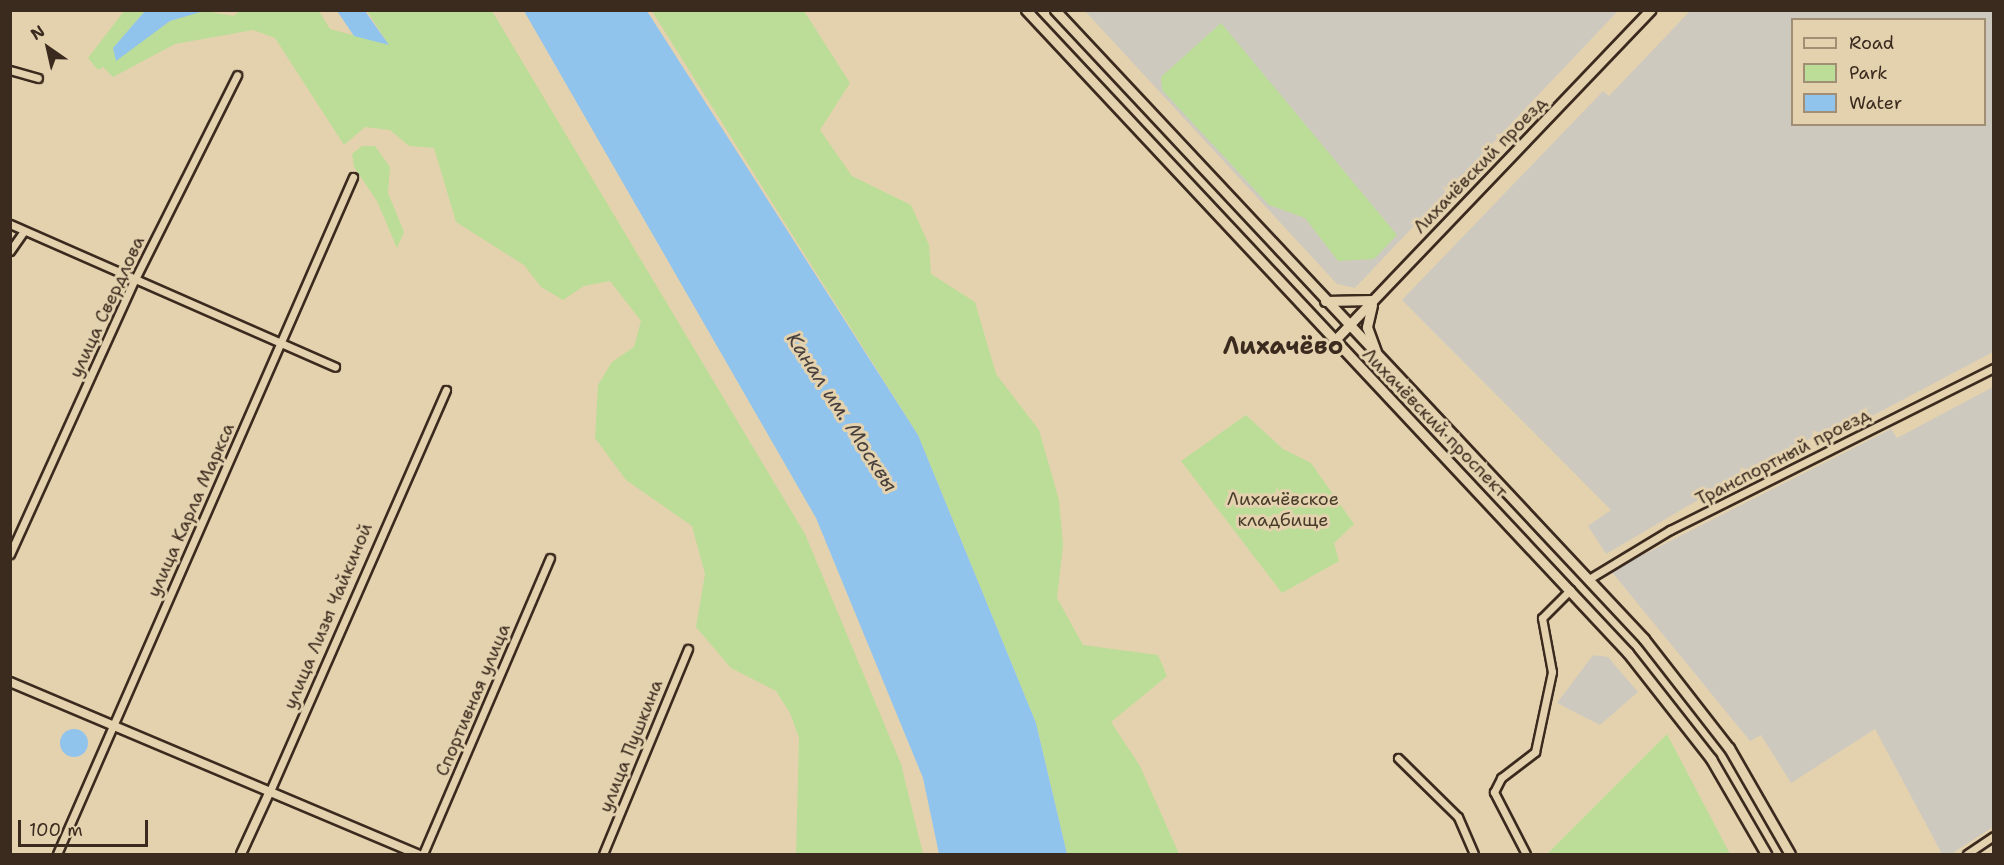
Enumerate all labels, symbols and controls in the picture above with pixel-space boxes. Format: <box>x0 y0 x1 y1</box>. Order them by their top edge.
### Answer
north arrow <box>18 18 78 78</box>
legend <box>1791 18 1986 126</box>
text: N <box>27 20 49 45</box>
text: Road <box>1849 31 1894 55</box>
text: Park <box>1849 61 1888 85</box>
text: Water <box>1849 91 1902 115</box>
street label: Лихачёвский проезд <box>1409 92 1551 238</box>
street label: улица Свердлова <box>65 233 149 381</box>
water label: Канал им. Москвы <box>782 328 902 496</box>
district label: Лихачёво <box>1223 333 1343 361</box>
street label: Лихачёвский проспект <box>1358 344 1512 502</box>
street label: Транспортный проезд <box>1692 404 1874 510</box>
street label: улица Карла Маркса <box>143 420 239 600</box>
park label: Лихачёвское кладбище <box>1227 489 1339 532</box>
street label: улица Лизы Чайкиной <box>279 520 377 712</box>
street label: Спортивная улица <box>431 620 515 780</box>
street label: улица Пушкина <box>595 676 667 816</box>
scale bar <box>21 808 152 846</box>
text: 100 m <box>29 818 83 842</box>

